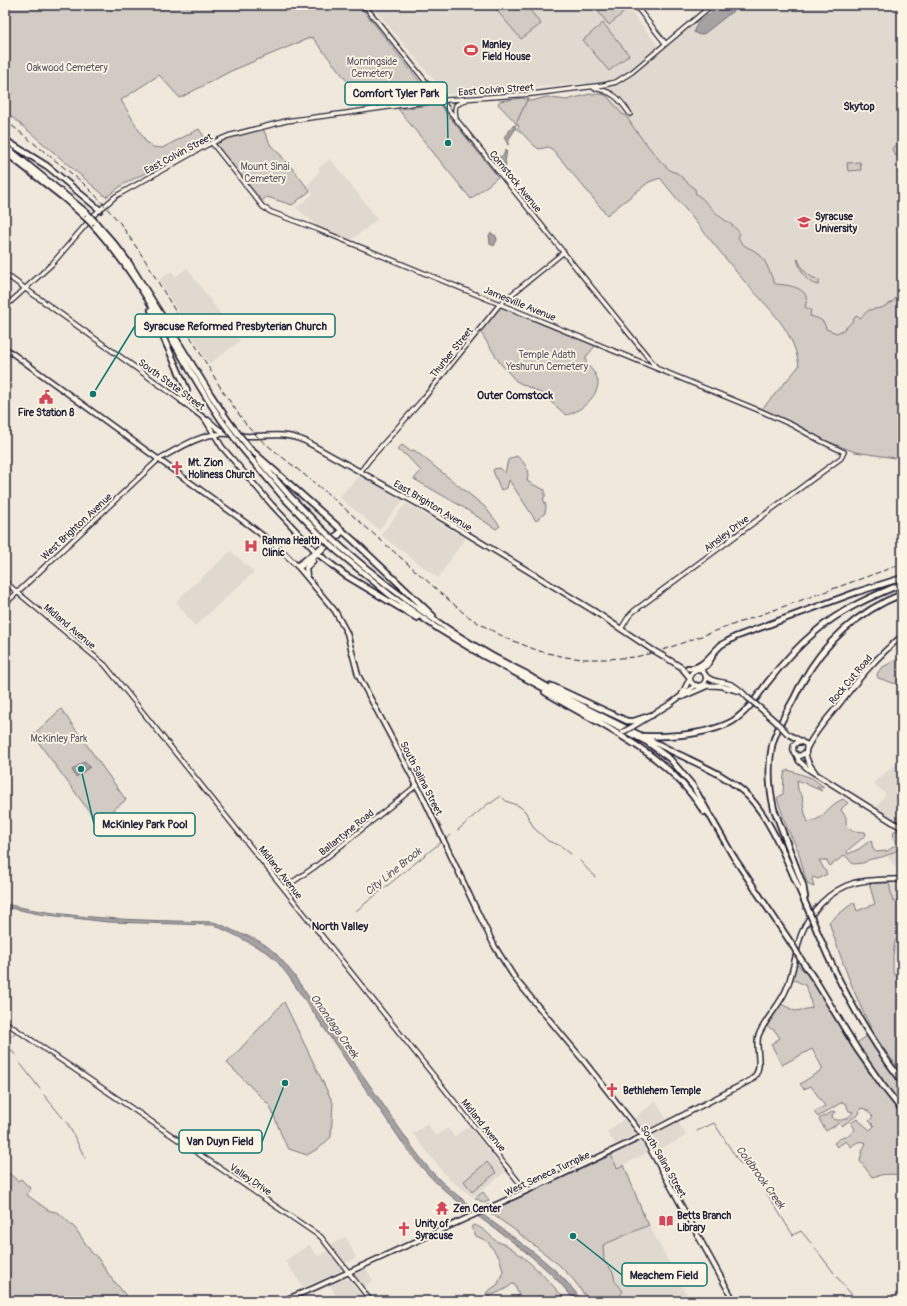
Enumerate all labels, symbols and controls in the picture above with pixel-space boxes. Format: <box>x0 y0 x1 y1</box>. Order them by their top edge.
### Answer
place label: Manley Field House <box>482 39 531 63</box>
sports icon: Manley Field House <box>463 42 479 58</box>
park label: Morningside Cemetery <box>347 56 397 80</box>
park label: Oakwood Cemetery <box>26 62 108 74</box>
street label: East Colvin Street <box>458 81 535 99</box>
callout: Comfort Tyler Park <box>345 82 447 105</box>
text: Comfort Tyler Park <box>353 87 440 100</box>
district label: Skytop <box>843 100 875 113</box>
street label: East Colvin Street <box>142 130 216 177</box>
street label: Comstock Avenue <box>487 148 544 215</box>
park label: Mount Sinai Cemetery <box>241 161 290 185</box>
place label: Syracuse University <box>815 211 858 235</box>
school or university icon: Syracuse University <box>796 214 812 230</box>
street label: Jamesville Avenue <box>482 284 557 324</box>
callout: Syracuse Reformed Presbyterian Church <box>135 314 335 337</box>
text: Syracuse Reformed Presbyterian Church <box>143 320 327 333</box>
street label: Thurber Street <box>428 324 476 380</box>
park label: Temple Adath Yeshurun Cemetery <box>505 349 589 373</box>
street label: South State Street <box>136 357 208 414</box>
public building icon: Fire Station 8 <box>38 389 54 405</box>
district label: Outer Comstock <box>477 389 553 402</box>
place label: Fire Station 8 <box>18 407 74 419</box>
place label: Mt. Zion Holiness Church <box>188 457 255 481</box>
church icon: Mt. Zion Holiness Church <box>169 460 185 476</box>
street label: East Brighton Avenue <box>391 478 474 534</box>
street label: West Brighton Avenue <box>39 491 115 563</box>
street label: Ainsley Drive <box>702 513 752 555</box>
place label: Rahma Health Clinic <box>262 535 320 559</box>
hospital icon: Rahma Health Clinic <box>243 538 259 554</box>
street label: Midland Avenue <box>41 602 98 652</box>
street label: Rock Cut Road <box>827 652 875 707</box>
park label: McKinley Park <box>31 733 88 745</box>
street label: South Salina Street <box>397 740 445 818</box>
street label: Ballantyne Road <box>317 807 376 858</box>
callout: McKinley Park Pool <box>94 813 195 836</box>
text: McKinley Park Pool <box>102 818 188 831</box>
street label: Midland Avenue <box>256 844 305 902</box>
water label: City Line Brook <box>363 844 425 898</box>
district label: North Valley <box>312 920 368 933</box>
water label: Onondaga Creek <box>308 992 362 1062</box>
church icon: Bethlehem Temple <box>604 1082 620 1098</box>
place label: Bethlehem Temple <box>623 1085 702 1097</box>
street label: Midland Avenue <box>458 1097 508 1154</box>
street label: South Salina Street <box>638 1123 689 1201</box>
callout: Van Duyn Field <box>179 1130 262 1153</box>
text: Van Duyn Field <box>186 1135 254 1148</box>
water label: Coldbrook Creek <box>733 1143 789 1212</box>
street label: West Seneca Turnpike <box>503 1149 592 1199</box>
street label: Valley Drive <box>227 1161 274 1198</box>
temple icon: Zen Center <box>434 1200 450 1216</box>
place label: Zen Center <box>453 1203 502 1215</box>
place label: Betts Branch Library <box>677 1210 732 1234</box>
library icon: Betts Branch Library <box>658 1213 674 1229</box>
place label: Unity of Syracuse <box>415 1218 454 1242</box>
church icon: Unity of Syracuse <box>396 1221 412 1237</box>
callout: Meachem Field <box>622 1263 707 1286</box>
text: Meachem Field <box>630 1269 698 1282</box>

